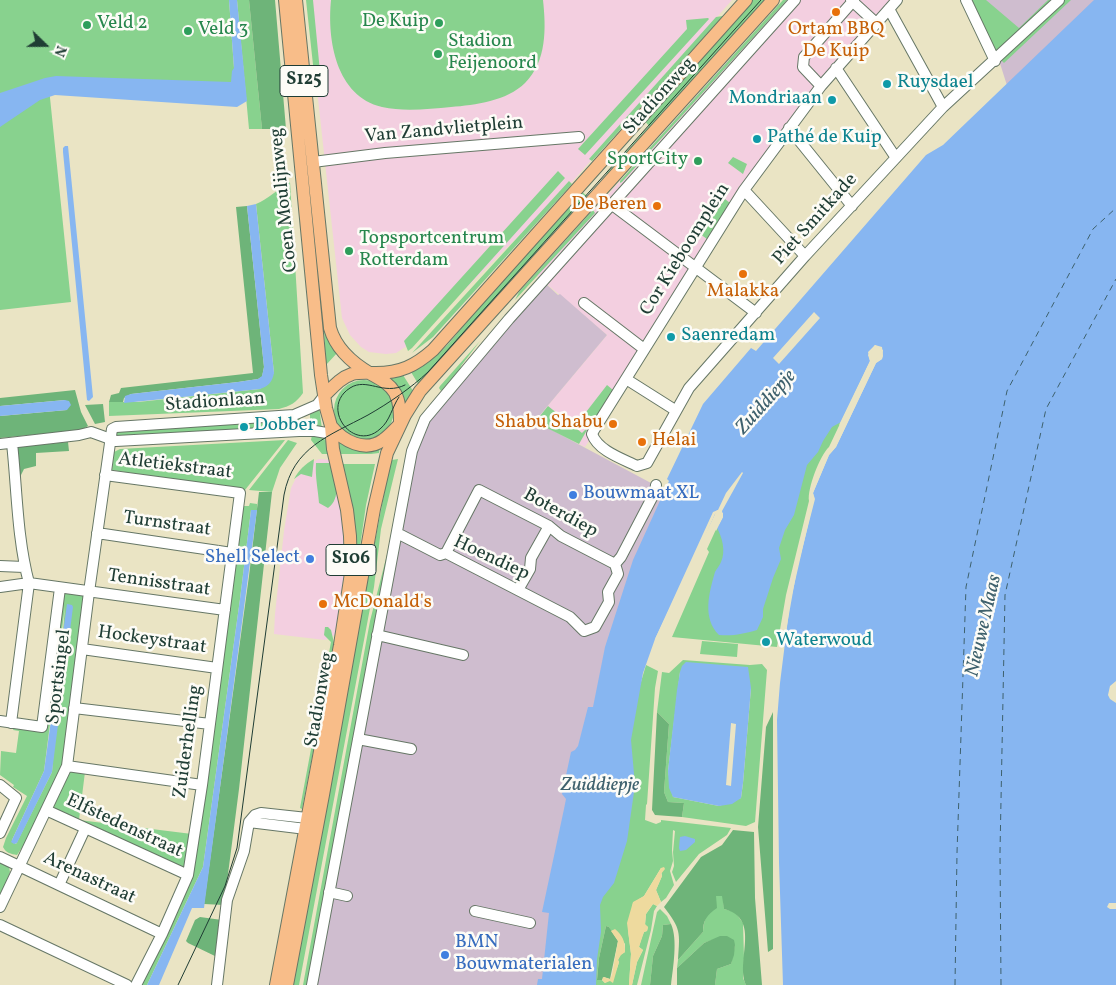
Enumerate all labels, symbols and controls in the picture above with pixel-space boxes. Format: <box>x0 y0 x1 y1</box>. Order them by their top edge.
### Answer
marker: Ortam BBQ De Kuip <box>830 6 842 18</box>
place label: De Kuip <box>362 12 429 34</box>
place label: Veld 2 <box>97 14 148 36</box>
marker: De Kuip <box>433 17 445 29</box>
marker: Veld 2 <box>81 19 93 31</box>
north arrow <box>20 20 70 70</box>
place label: Veld 3 <box>198 20 248 42</box>
place label: Ortam BBQ De Kuip <box>788 20 884 64</box>
marker: Veld 3 <box>182 25 194 37</box>
place label: Stadion Feijenoord <box>448 32 537 76</box>
text: N <box>49 43 70 59</box>
marker: Stadion Feijenoord <box>432 48 444 60</box>
street label: Stadionweg <box>619 53 701 141</box>
road number: S125 <box>280 66 328 96</box>
place label: Ruysdael <box>897 73 973 95</box>
marker: Ruysdael <box>881 78 893 90</box>
place label: Mondriaan <box>729 89 822 111</box>
marker: Mondriaan <box>826 94 838 106</box>
street label: Van Zandvlietplein <box>364 113 524 149</box>
street label: Coen Moulijnweg <box>266 127 304 273</box>
place label: Pathé de Kuip <box>767 128 882 150</box>
marker: Pathé de Kuip <box>751 133 763 145</box>
place label: SportCity <box>607 150 688 172</box>
marker: SportCity <box>692 155 704 167</box>
street label: Piet Smitkade <box>769 169 863 271</box>
street label: Cor Kieboomplein <box>636 180 736 320</box>
place label: De Beren <box>571 195 647 217</box>
marker: De Beren <box>651 200 663 212</box>
place label: Topsportcentrum Rotterdam <box>359 229 504 273</box>
marker: Topsportcentrum Rotterdam <box>343 245 355 257</box>
marker: Malakka <box>737 268 749 280</box>
place label: Malakka <box>707 282 779 304</box>
place label: Saenredam <box>681 326 775 348</box>
marker: Saenredam <box>665 331 677 343</box>
water label: Zuiddiepje <box>732 366 802 440</box>
street label: Stadionlaan <box>164 388 266 418</box>
place label: Shabu Shabu <box>494 413 603 435</box>
place label: Dobber <box>254 416 315 438</box>
marker: Shabu Shabu <box>607 418 619 430</box>
marker: Dobber <box>238 421 250 433</box>
place label: Helai <box>652 431 696 453</box>
marker: Helai <box>636 436 648 448</box>
street label: Atletiekstraat <box>117 449 233 485</box>
street label: Boterdiep <box>519 484 601 544</box>
place label: Bouwmaat XL <box>583 484 699 506</box>
marker: Bouwmaat XL <box>567 489 579 501</box>
street label: Turnstraat <box>122 508 212 542</box>
street label: Hoendiep <box>449 532 533 586</box>
road number: S106 <box>326 544 376 576</box>
place label: Shell Select <box>205 548 300 570</box>
marker: Shell Select <box>304 553 316 565</box>
street label: Tennisstraat <box>106 566 212 602</box>
water label: Nieuwe Maas <box>962 573 1008 679</box>
place label: McDonald's <box>333 593 432 615</box>
marker: McDonald's <box>317 598 329 610</box>
street label: Hockeystraat <box>96 622 208 660</box>
street label: Sportsingel <box>43 628 77 726</box>
place label: Waterwoud <box>776 631 872 653</box>
marker: Waterwoud <box>760 636 772 648</box>
street label: Stadionweg <box>301 650 341 750</box>
street label: Zuiderhelling <box>170 684 208 800</box>
water label: Zuiddiepje <box>561 774 639 798</box>
street label: Elfstedenstraat <box>62 790 186 864</box>
street label: Arenastraat <box>39 848 139 910</box>
place label: BMN Bouwmaterialen <box>455 933 592 977</box>
marker: BMN Bouwmaterialen <box>439 949 451 961</box>

